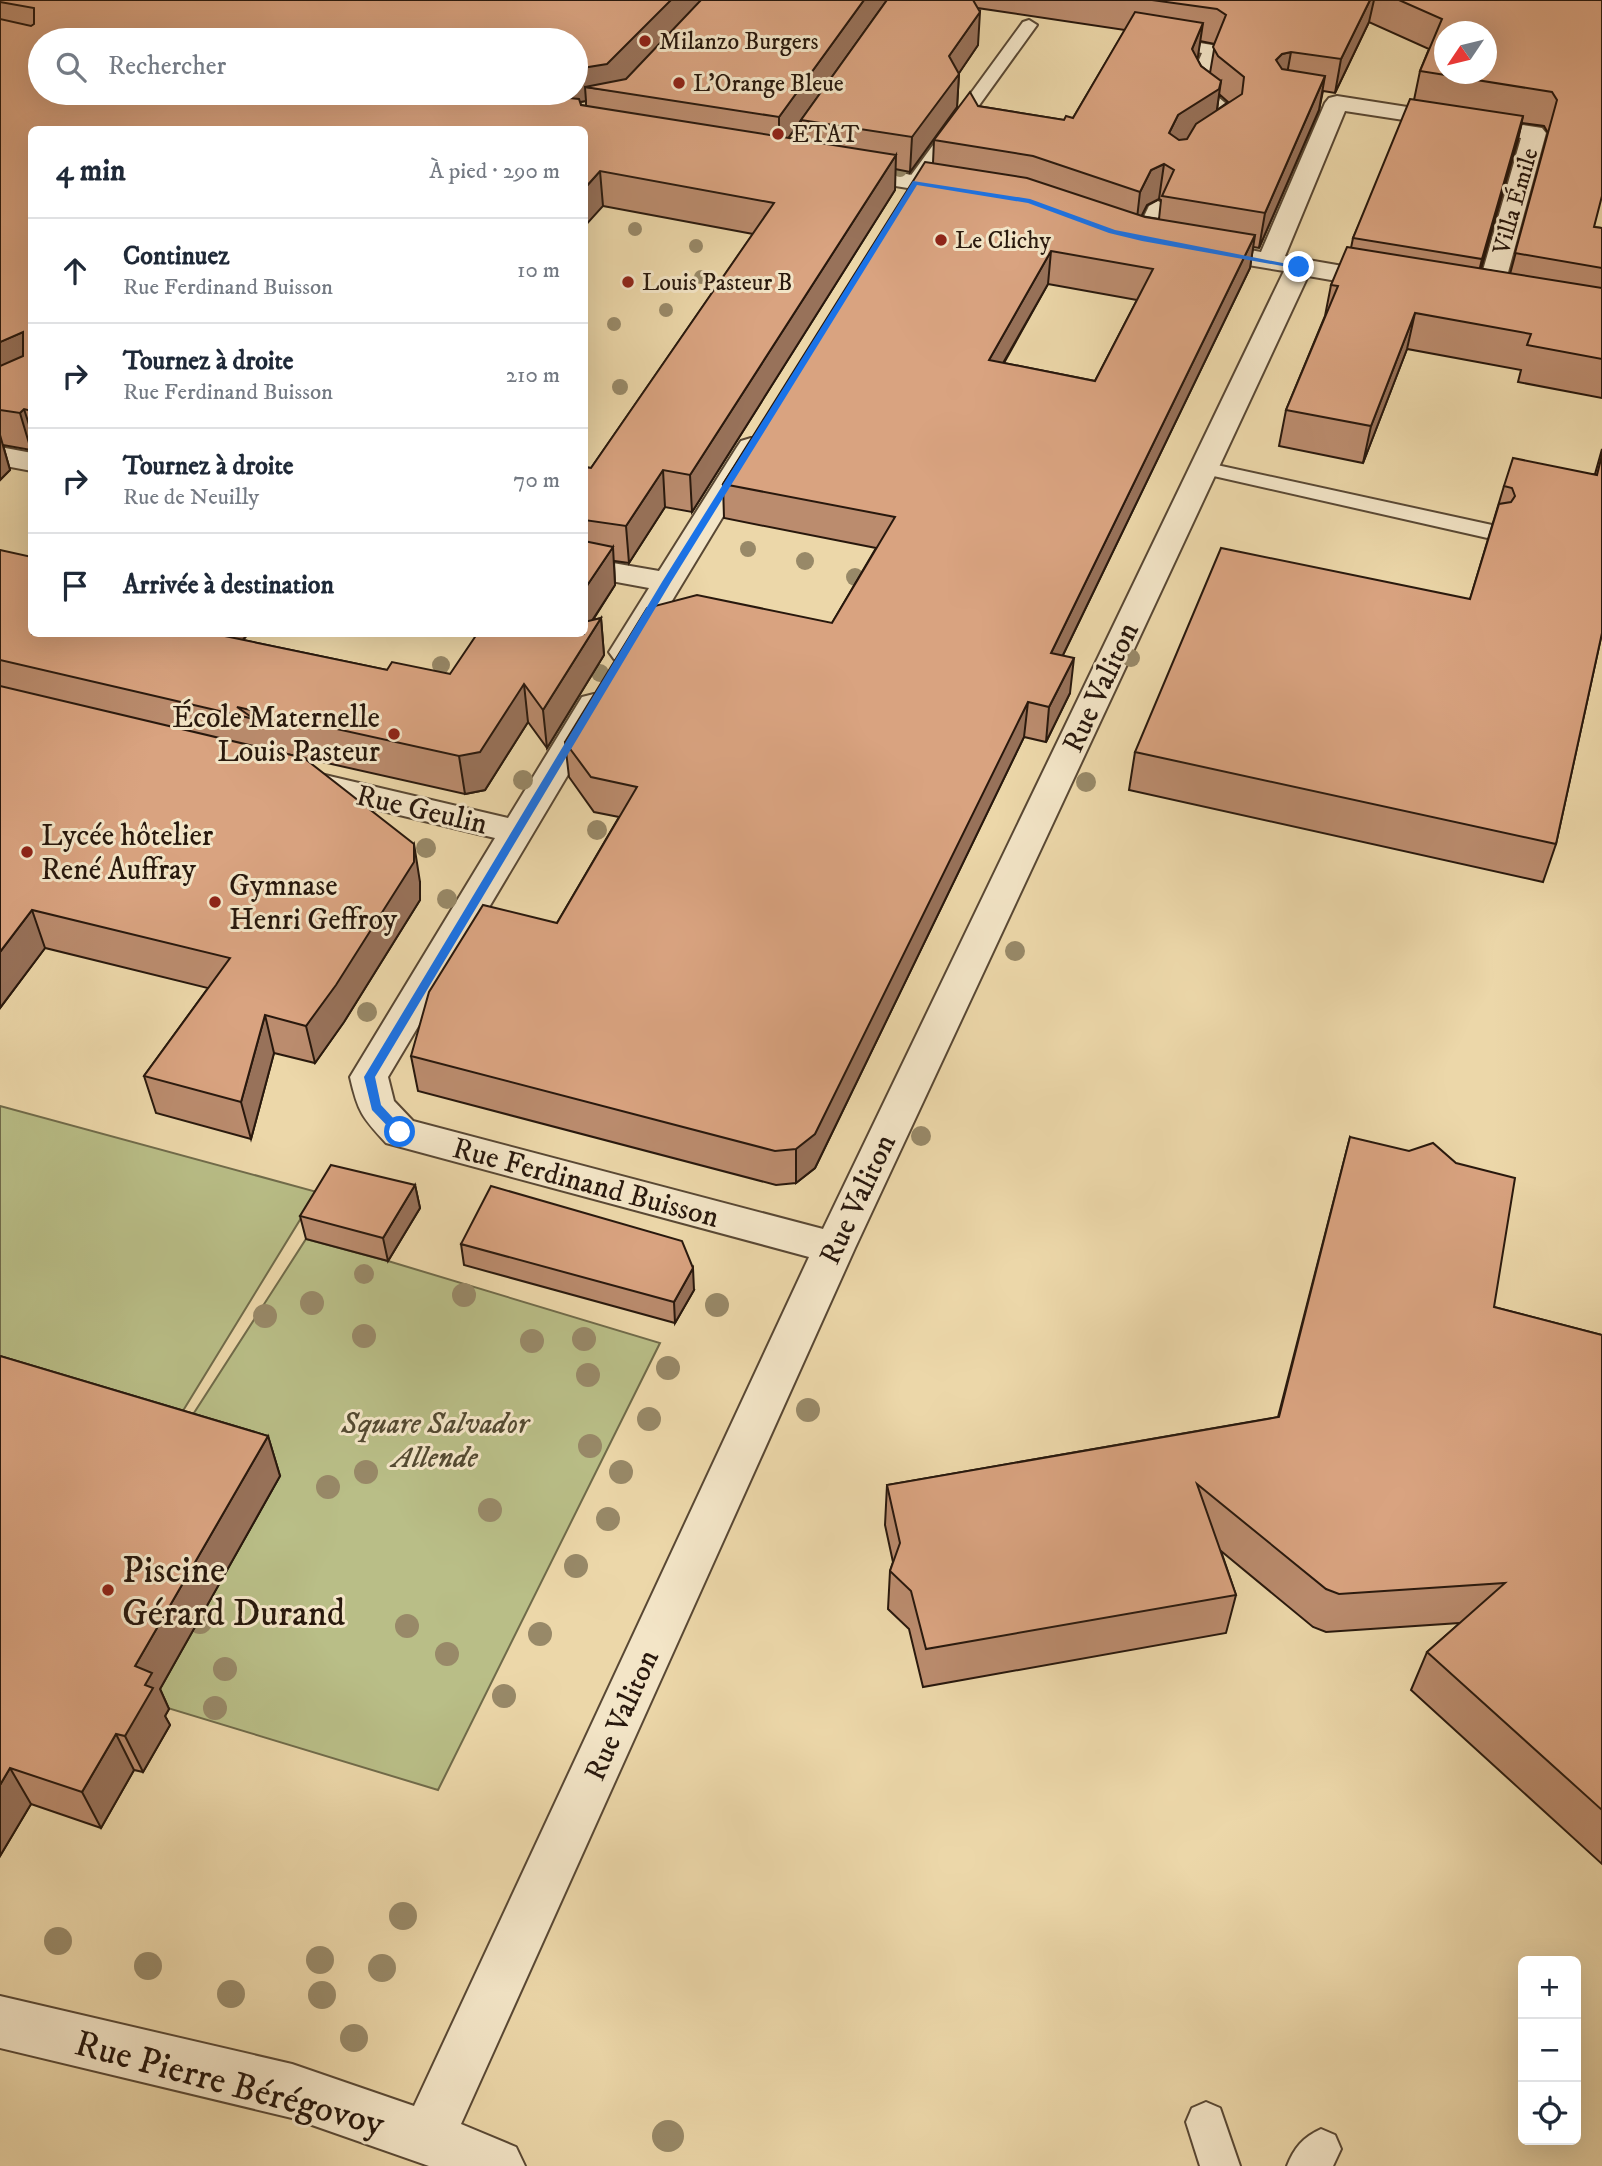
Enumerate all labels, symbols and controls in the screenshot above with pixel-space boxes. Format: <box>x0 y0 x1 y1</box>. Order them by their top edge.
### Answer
north arrow <box>1434 21 1497 84</box>
place label: Milanzo Burgers <box>659 27 819 57</box>
search box <box>28 28 588 105</box>
marker: Milanzo Burgers <box>637 33 653 49</box>
icon: search <box>52 48 90 86</box>
text: Rechercher <box>108 50 226 83</box>
place label: L'Orange Bleue <box>693 69 844 99</box>
marker: L'Orange Bleue <box>671 75 687 91</box>
place label: ETAT <box>792 120 859 150</box>
marker: ETAT <box>770 126 786 142</box>
street label: Villa Émile <box>1486 145 1545 259</box>
text: 4 min <box>56 153 126 190</box>
text: À pied · 290 m <box>429 157 560 186</box>
place label: Le Clichy <box>955 226 1051 256</box>
marker: Le Clichy <box>933 232 949 248</box>
text: Continuez <box>123 240 229 273</box>
route end <box>1283 251 1314 282</box>
icon: ahead <box>56 252 94 290</box>
text: 10 m <box>517 256 560 285</box>
place label: Louis Pasteur B <box>642 268 793 298</box>
text: Rue Ferdinand Buisson <box>123 273 333 302</box>
marker: Louis Pasteur B <box>620 274 636 290</box>
text: Tournez à droite <box>123 345 294 378</box>
icon: right <box>56 357 94 395</box>
text: 210 m <box>506 361 560 390</box>
text: Rue Ferdinand Buisson <box>123 378 333 407</box>
text: Tournez à droite <box>123 450 294 483</box>
icon: right <box>56 462 94 500</box>
text: 70 m <box>513 466 560 495</box>
text: Rue de Neuilly <box>123 483 259 512</box>
icon: arrive <box>56 567 94 605</box>
text: Arrivée à destination <box>123 569 334 602</box>
street label: Rue Valiton <box>1055 616 1148 759</box>
place label: École Maternelle Louis Pasteur <box>172 699 380 771</box>
marker: École Maternelle Louis Pasteur <box>386 726 402 742</box>
street label: Rue Geulin <box>352 777 491 844</box>
place label: Lycée hôtelier René Auffray <box>41 818 213 889</box>
marker: Lycée hôtelier René Auffray <box>19 844 35 860</box>
place label: Gymnase Henri Geffroy <box>229 868 398 939</box>
marker: Gymnase Henri Geffroy <box>207 894 223 910</box>
route start <box>384 1116 415 1147</box>
street label: Rue Valiton <box>812 1128 905 1271</box>
street label: Rue Ferdinand Buisson <box>448 1130 723 1237</box>
park label: Square Salvador Allende <box>340 1406 531 1477</box>
place label: Piscine Gérard Durand <box>122 1548 346 1638</box>
marker: Piscine Gérard Durand <box>100 1582 116 1598</box>
street label: Rue Valiton <box>577 1644 668 1787</box>
map controls <box>1518 1956 1581 2145</box>
button: + <box>1518 1956 1581 2019</box>
button: − <box>1518 2019 1581 2082</box>
street label: Rue Pierre Bérégovoy <box>70 2021 390 2148</box>
button: locate <box>1518 2082 1581 2145</box>

